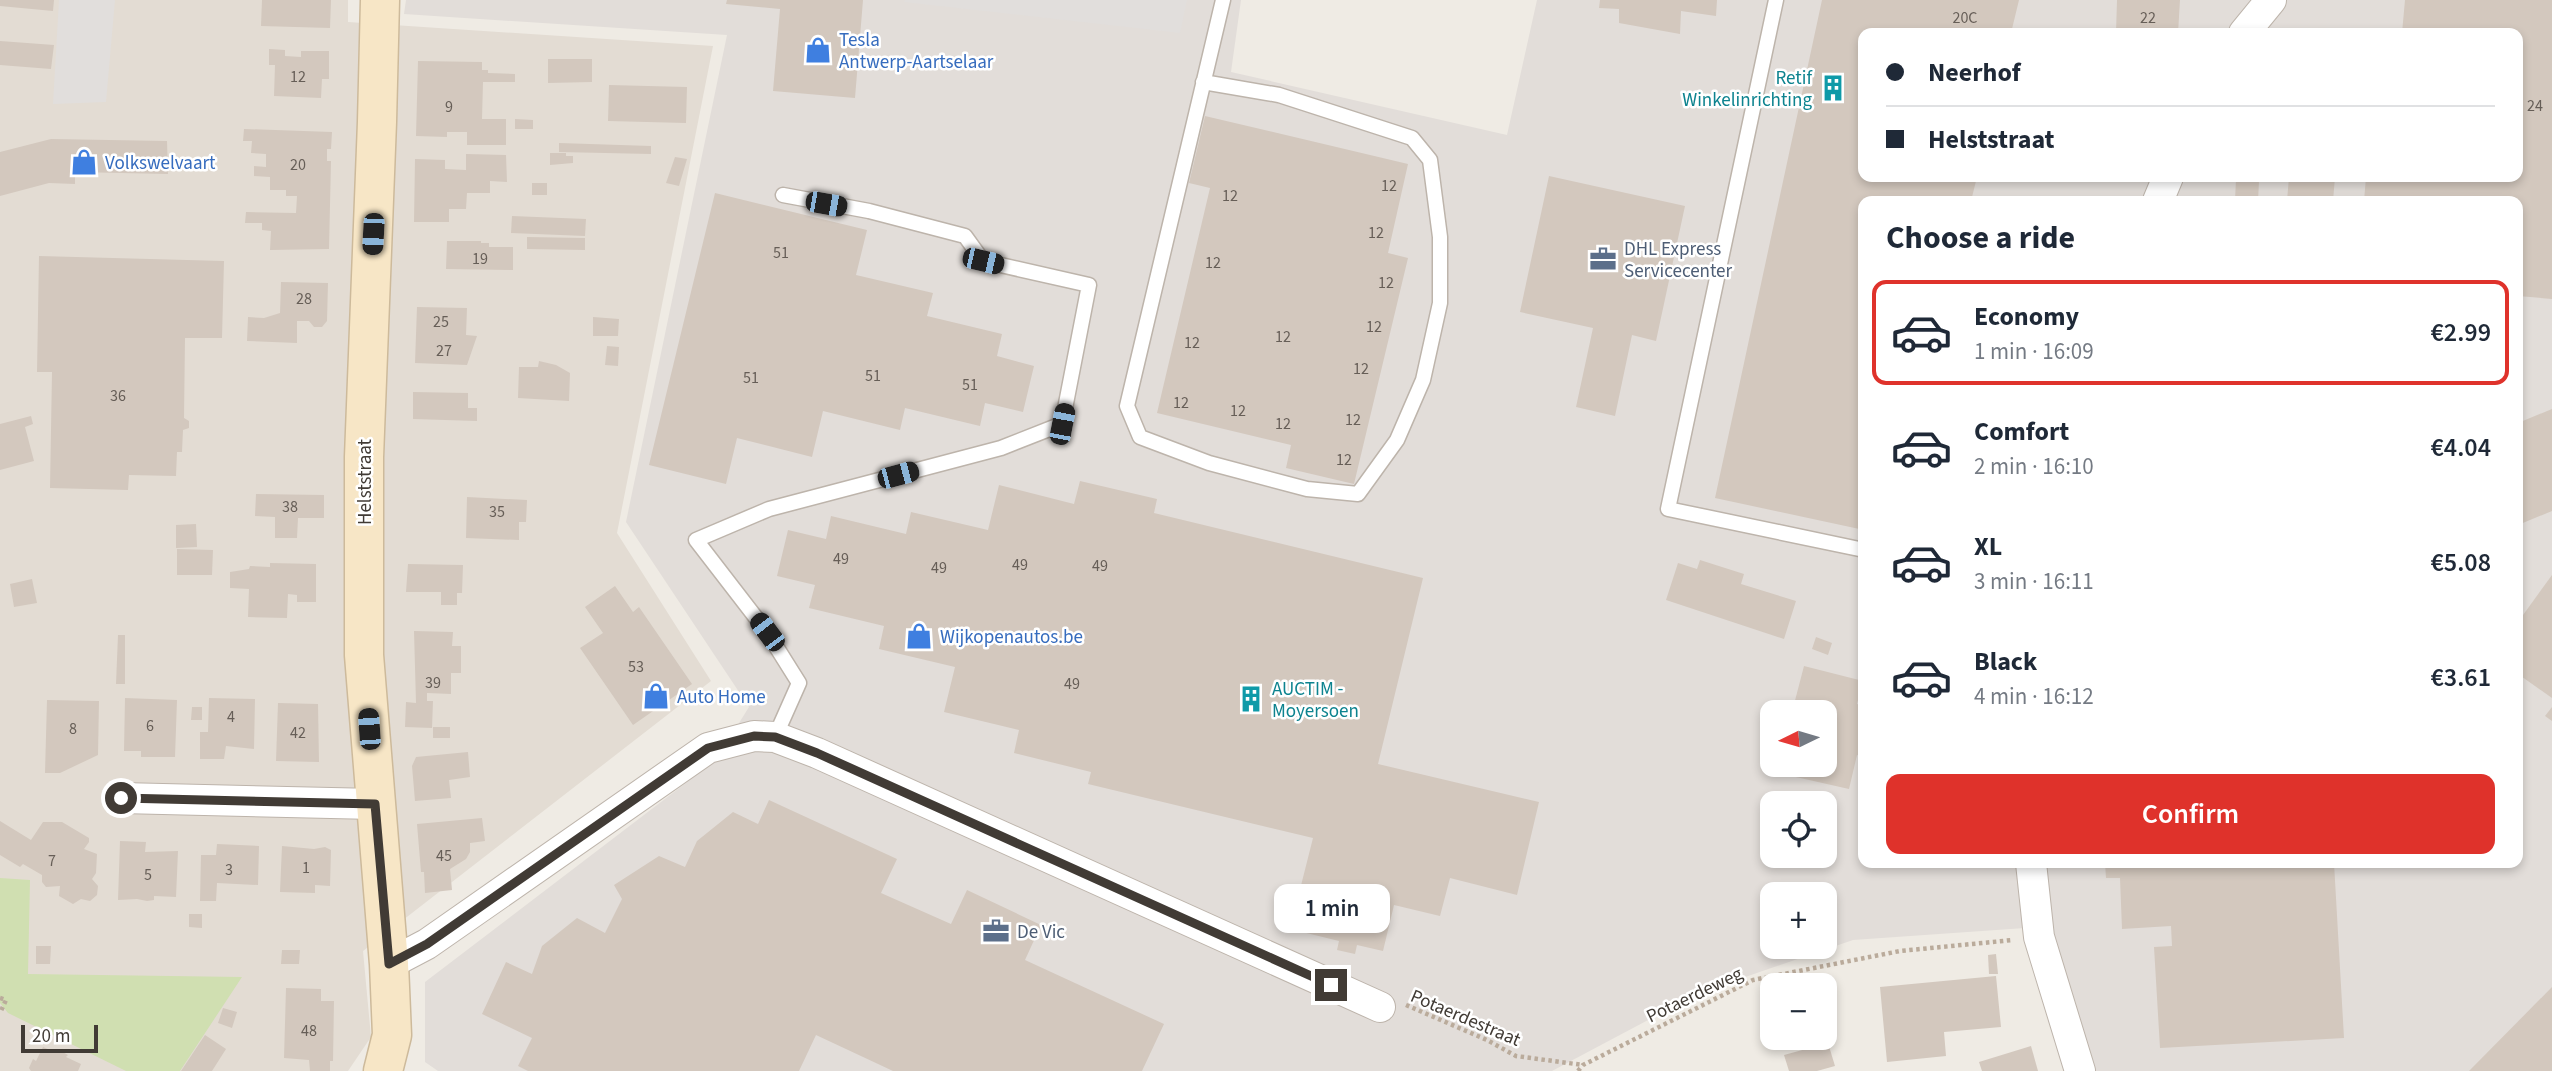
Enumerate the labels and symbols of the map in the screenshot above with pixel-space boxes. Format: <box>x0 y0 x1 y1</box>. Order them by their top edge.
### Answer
house number: 20C <box>1952 7 1978 29</box>
house number: 22 <box>2140 7 2156 29</box>
place label: Tesla Antwerp-Aartselaar <box>839 27 994 76</box>
shop icon: Tesla Antwerp-Aartselaar <box>803 35 833 65</box>
place label: Retif Winkelinrichting <box>1682 65 1813 114</box>
house number: 12 <box>290 66 306 88</box>
building icon: Retif Winkelinrichting <box>1818 73 1848 103</box>
house number: 24 <box>2527 95 2543 117</box>
house number: 9 <box>445 96 453 118</box>
shop icon: Volkswelvaart <box>69 147 99 177</box>
place label: Volkswelvaart <box>105 150 216 177</box>
house number: 20 <box>290 154 306 176</box>
house number: 12 <box>1381 175 1397 197</box>
house number: 12 <box>1222 185 1238 207</box>
car <box>804 190 849 218</box>
car <box>362 212 385 256</box>
house number: 12 <box>1368 222 1384 244</box>
place label: DHL Express Servicecenter <box>1624 236 1733 285</box>
house number: 51 <box>773 242 789 264</box>
office icon: DHL Express Servicecenter <box>1588 244 1618 274</box>
car <box>961 246 1006 276</box>
house number: 19 <box>472 248 488 270</box>
house number: 12 <box>1205 252 1221 274</box>
house number: 12 <box>1378 272 1394 294</box>
house number: 28 <box>296 288 312 310</box>
house number: 25 <box>433 311 449 333</box>
house number: 12 <box>1366 316 1382 338</box>
house number: 12 <box>1275 326 1291 348</box>
house number: 12 <box>1184 332 1200 354</box>
house number: 27 <box>436 340 452 362</box>
house number: 12 <box>1353 358 1369 380</box>
house number: 51 <box>865 365 881 387</box>
house number: 51 <box>743 367 759 389</box>
house number: 51 <box>962 374 978 396</box>
house number: 36 <box>110 385 126 407</box>
house number: 12 <box>1173 392 1189 414</box>
house number: 12 <box>1230 400 1246 422</box>
car <box>1048 401 1077 447</box>
house number: 12 <box>1345 409 1361 431</box>
house number: 12 <box>1275 413 1291 435</box>
street label: Helststraat <box>352 438 379 525</box>
house number: 12 <box>1336 449 1352 471</box>
car <box>875 459 922 491</box>
house number: 38 <box>282 496 298 518</box>
house number: 35 <box>489 501 505 523</box>
house number: 49 <box>833 548 849 570</box>
house number: 49 <box>1012 554 1028 576</box>
house number: 49 <box>1092 555 1108 577</box>
house number: 49 <box>931 557 947 579</box>
car <box>746 609 789 655</box>
shop icon: Wijkopenautos.be <box>904 621 934 651</box>
place label: Wijkopenautos.be <box>940 624 1083 651</box>
house number: 53 <box>628 656 644 678</box>
house number: 39 <box>425 672 441 694</box>
house number: 49 <box>1064 673 1080 695</box>
place label: AUCTIM - Moyersoen <box>1272 676 1359 725</box>
shop icon: Auto Home <box>641 681 671 711</box>
place label: Auto Home <box>677 684 766 711</box>
building icon: AUCTIM - Moyersoen <box>1236 684 1266 714</box>
north arrow <box>1760 700 1838 777</box>
house number: 4 <box>227 706 235 728</box>
car <box>358 707 381 751</box>
house number: 6 <box>146 715 154 737</box>
house number: 8 <box>69 718 77 740</box>
house number: 42 <box>290 722 306 744</box>
route start <box>105 782 137 814</box>
house number: 45 <box>436 845 452 867</box>
house number: 7 <box>48 850 56 872</box>
house number: 1 <box>302 857 310 879</box>
house number: 3 <box>225 859 233 881</box>
house number: 5 <box>144 864 152 886</box>
callout: 1 min <box>1273 884 1389 932</box>
office icon: De Vic <box>981 916 1011 946</box>
place label: De Vic <box>1017 919 1065 946</box>
street label: Potaerdeweg <box>1642 960 1748 1030</box>
route end <box>1315 969 1347 1001</box>
street label: Potaerdestraat <box>1406 983 1525 1054</box>
house number: 48 <box>301 1020 317 1042</box>
scale bar <box>21 1022 98 1054</box>

